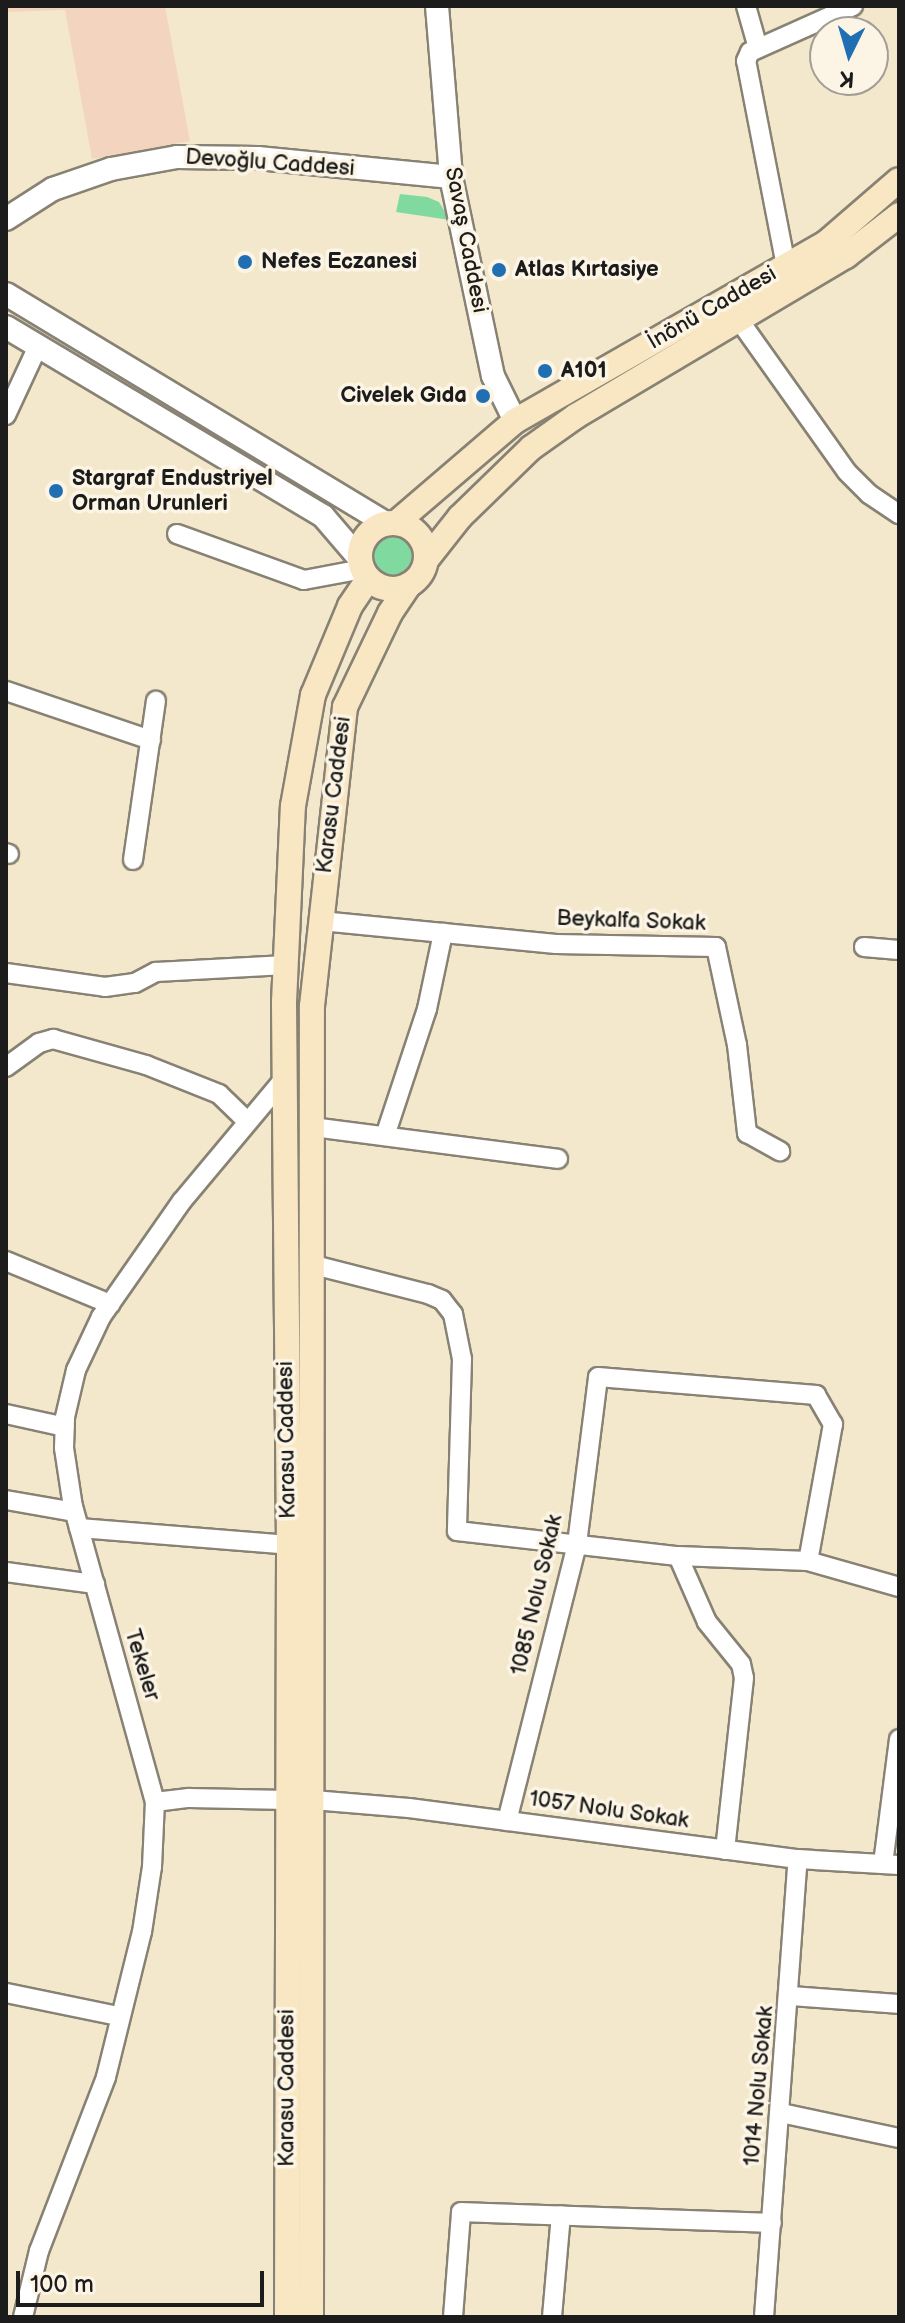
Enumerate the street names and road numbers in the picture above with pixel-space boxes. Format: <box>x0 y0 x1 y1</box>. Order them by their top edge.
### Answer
street label: Devoğlu Caddesi <box>184 144 356 182</box>
street label: Savaş Caddesi <box>439 165 493 315</box>
street label: İnönü Caddesi <box>643 261 781 355</box>
street label: Karasu Caddesi <box>311 715 357 875</box>
street label: Beykalfa Sokak <box>556 905 706 937</box>
street label: Karasu Caddesi <box>272 1361 302 1519</box>
street label: 1085 Nolu Sokak <box>506 1512 568 1678</box>
street label: Tekeler <box>119 1626 165 1704</box>
street label: 1057 Nolu Sokak <box>527 1786 691 1834</box>
street label: 1014 Nolu Sokak <box>739 2005 779 2167</box>
street label: Karasu Caddesi <box>274 2009 300 2167</box>

